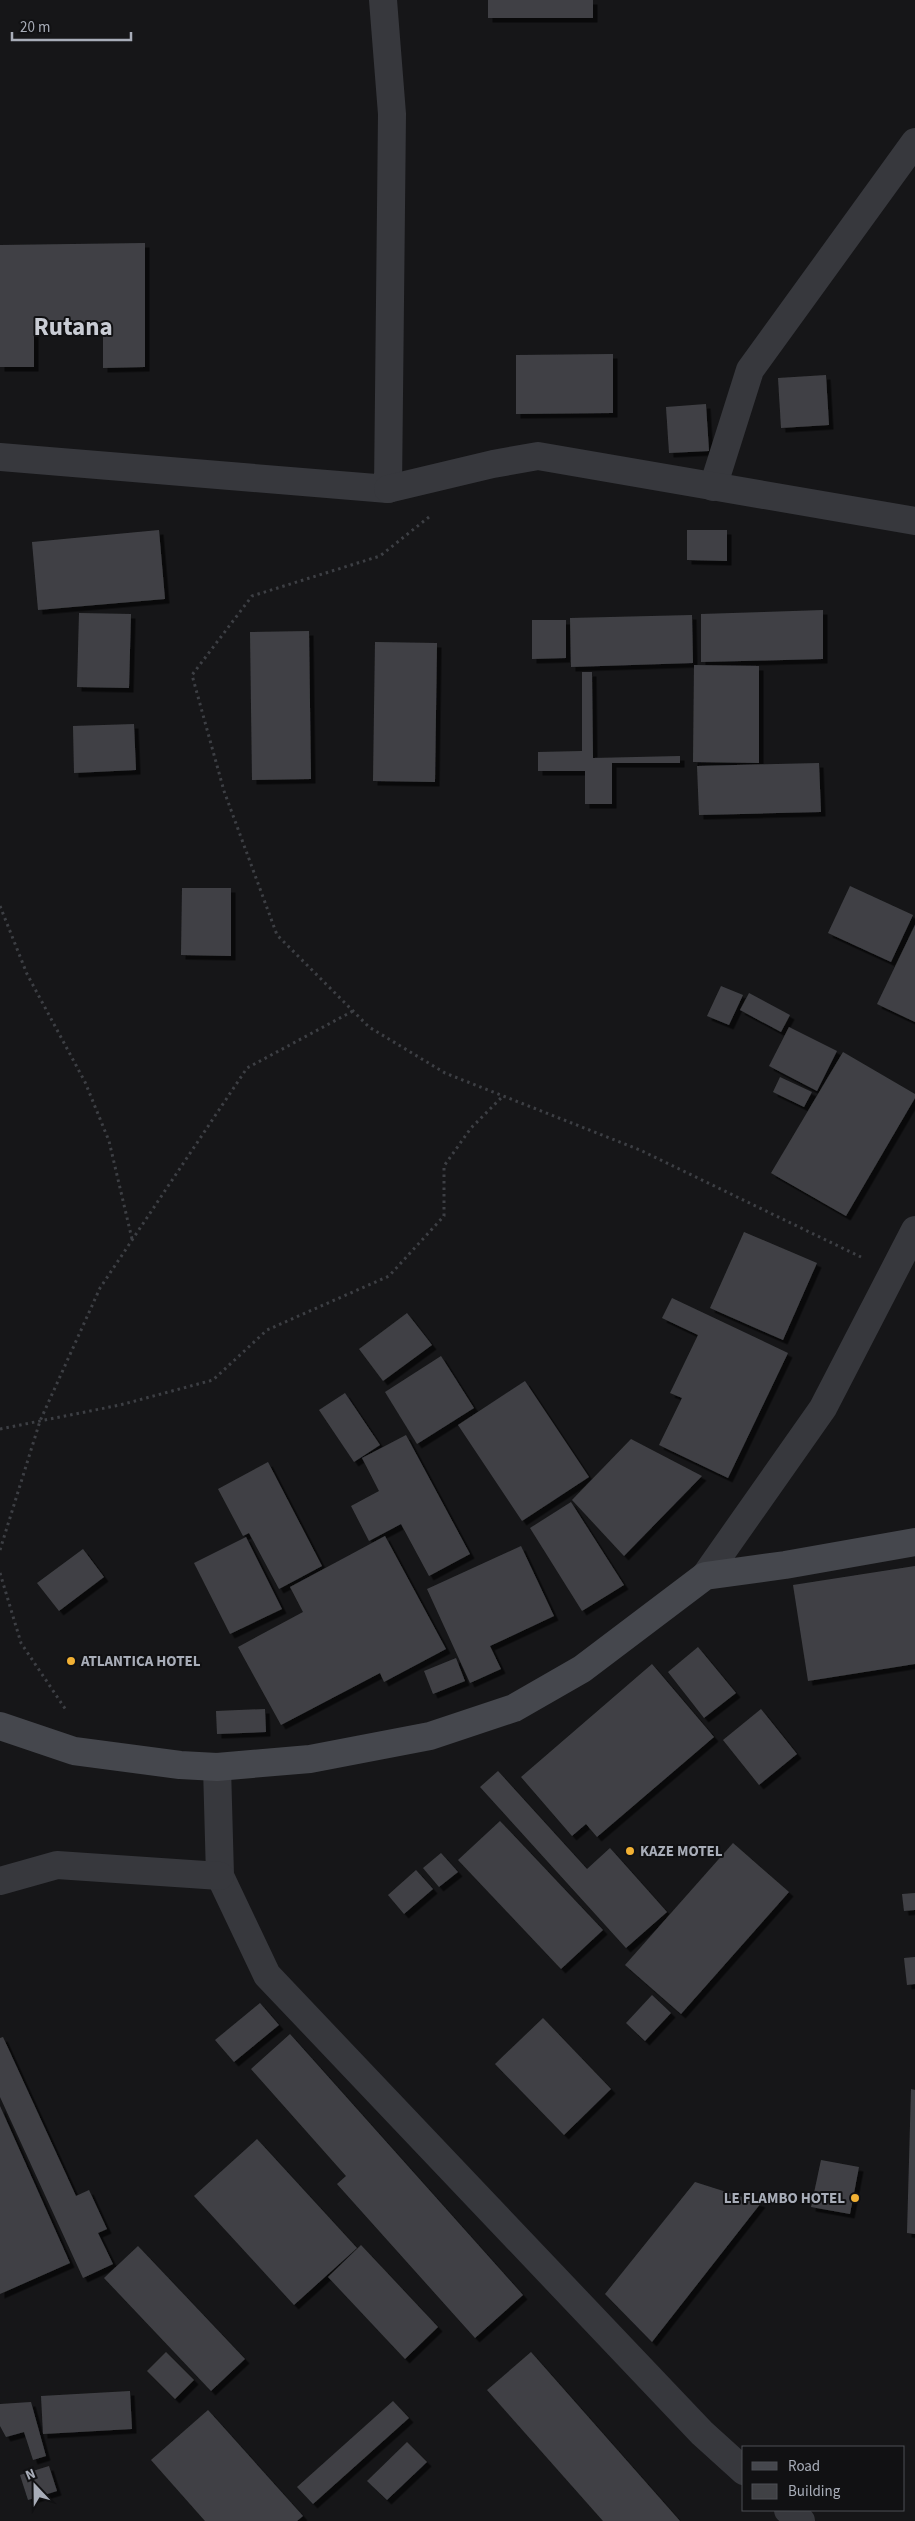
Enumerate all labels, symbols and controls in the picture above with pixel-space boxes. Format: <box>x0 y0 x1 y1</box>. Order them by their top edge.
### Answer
scale bar <box>12 10 131 42</box>
text: 20 m <box>20 17 50 38</box>
district label: Rutana <box>33 309 113 345</box>
place label: ATLANTICA HOTEL <box>80 1651 201 1672</box>
marker: ATLANTICA HOTEL <box>65 1655 77 1667</box>
place label: KAZE MOTEL <box>640 1841 723 1862</box>
marker: KAZE MOTEL <box>624 1845 636 1857</box>
place label: LE FLAMBO HOTEL <box>724 2188 845 2209</box>
marker: LE FLAMBO HOTEL <box>849 2192 861 2204</box>
legend <box>742 2446 905 2511</box>
text: Road <box>788 2456 820 2477</box>
north arrow <box>10 2461 60 2511</box>
text: N <box>22 2464 39 2486</box>
text: Building <box>788 2481 841 2502</box>

